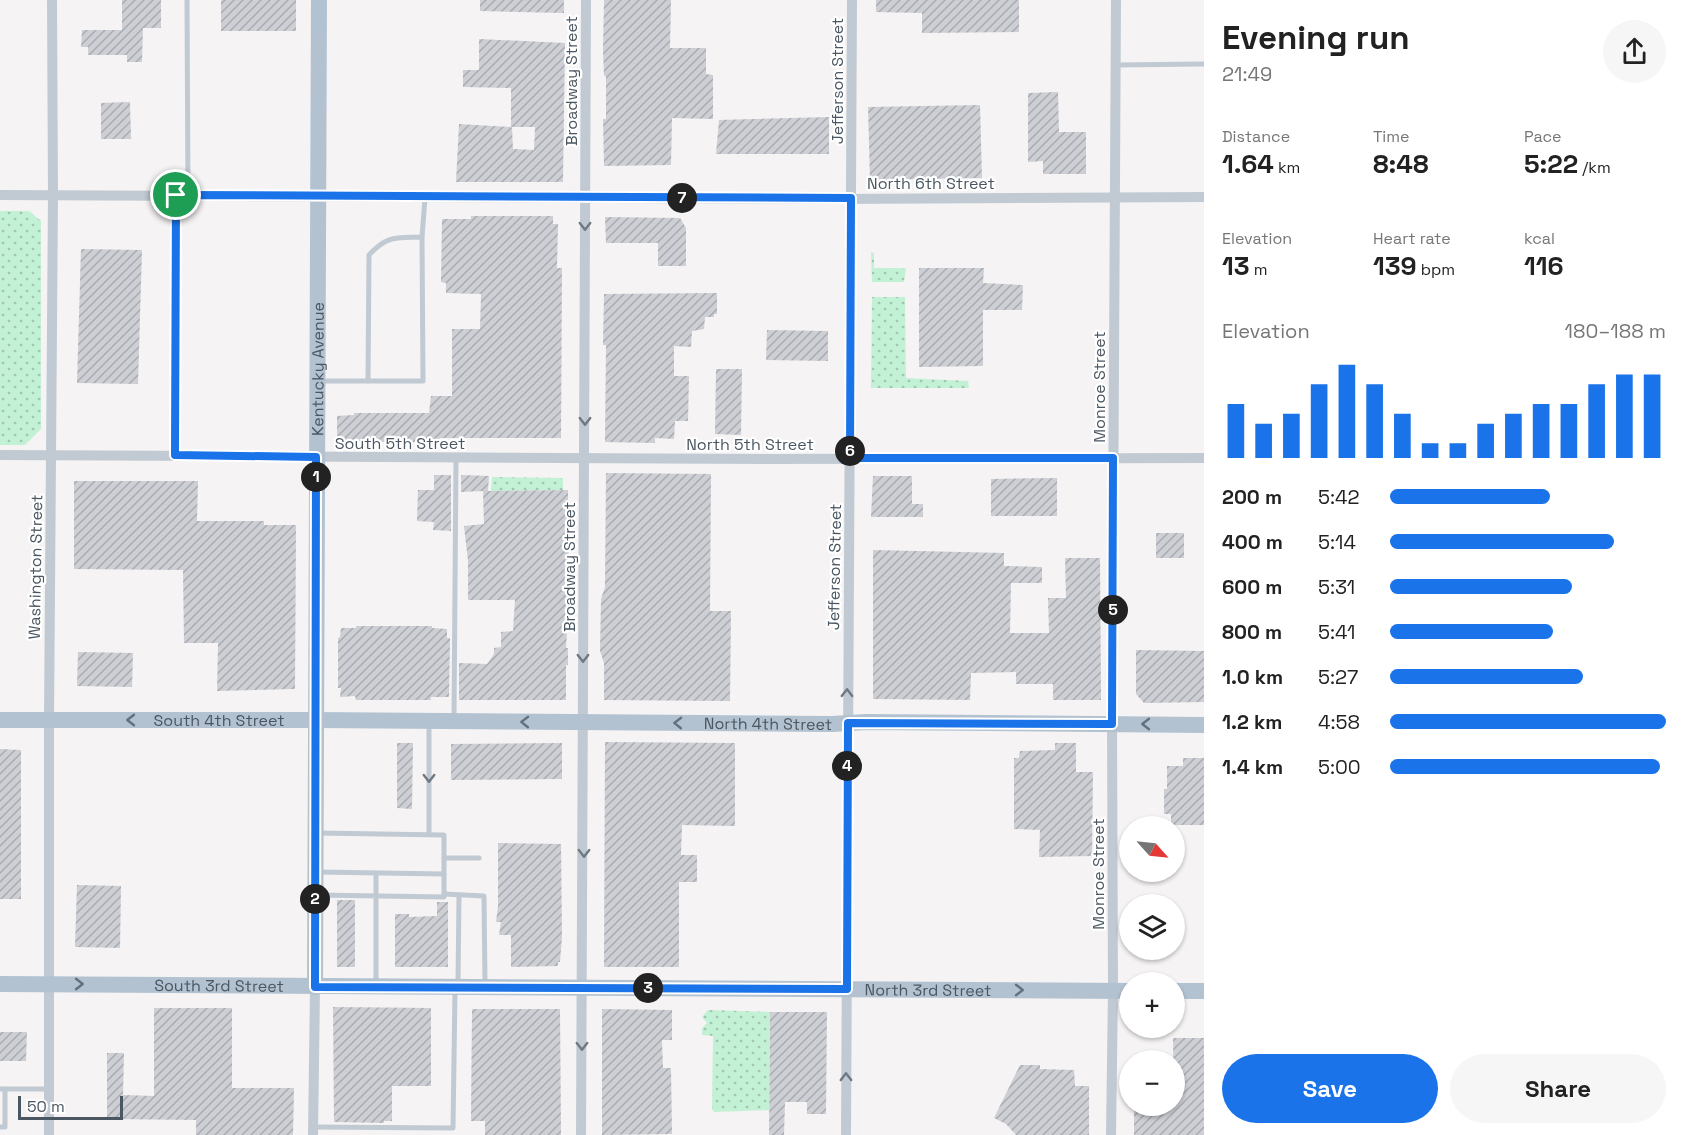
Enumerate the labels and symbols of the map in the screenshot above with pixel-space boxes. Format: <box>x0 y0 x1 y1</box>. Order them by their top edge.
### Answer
street label: Broadway Street <box>561 16 582 146</box>
street label: Jefferson Street <box>827 18 848 144</box>
pin <box>150 169 201 220</box>
street label: North 6th Street <box>867 173 995 194</box>
pin: 7 <box>667 183 697 213</box>
one-way arrow <box>579 222 591 231</box>
street label: Kentucky Avenue <box>307 302 329 436</box>
street label: Monroe Street <box>1089 331 1110 443</box>
one-way arrow <box>579 417 591 426</box>
street label: South 5th Street <box>335 433 465 454</box>
street label: North 5th Street <box>686 434 814 455</box>
pin: 6 <box>835 436 865 466</box>
pin: 1 <box>301 462 331 492</box>
street label: Washington Street <box>24 494 47 640</box>
street label: Broadway Street <box>559 502 580 632</box>
street label: Jefferson Street <box>823 504 846 630</box>
pin: 5 <box>1098 595 1128 625</box>
one-way arrow <box>577 654 589 663</box>
one-way arrow <box>841 688 853 697</box>
street label: South 4th Street <box>153 710 285 731</box>
street label: North 4th Street <box>704 713 832 735</box>
one-way arrow <box>126 714 135 726</box>
one-way arrow <box>520 716 529 728</box>
one-way arrow <box>673 717 682 729</box>
one-way arrow <box>1141 718 1150 731</box>
pin: 4 <box>832 751 862 781</box>
one-way arrow <box>423 773 435 782</box>
north arrow <box>1119 816 1185 882</box>
street label: Monroe Street <box>1088 818 1109 930</box>
one-way arrow <box>578 849 590 858</box>
pin: 2 <box>300 884 330 914</box>
pin: 3 <box>633 973 663 1003</box>
street label: South 3rd Street <box>154 975 284 997</box>
one-way arrow <box>75 978 84 990</box>
street label: North 3rd Street <box>865 979 991 1001</box>
one-way arrow <box>1015 984 1024 996</box>
one-way arrow <box>576 1042 588 1051</box>
one-way arrow <box>840 1072 852 1081</box>
scale bar <box>18 1093 123 1120</box>

